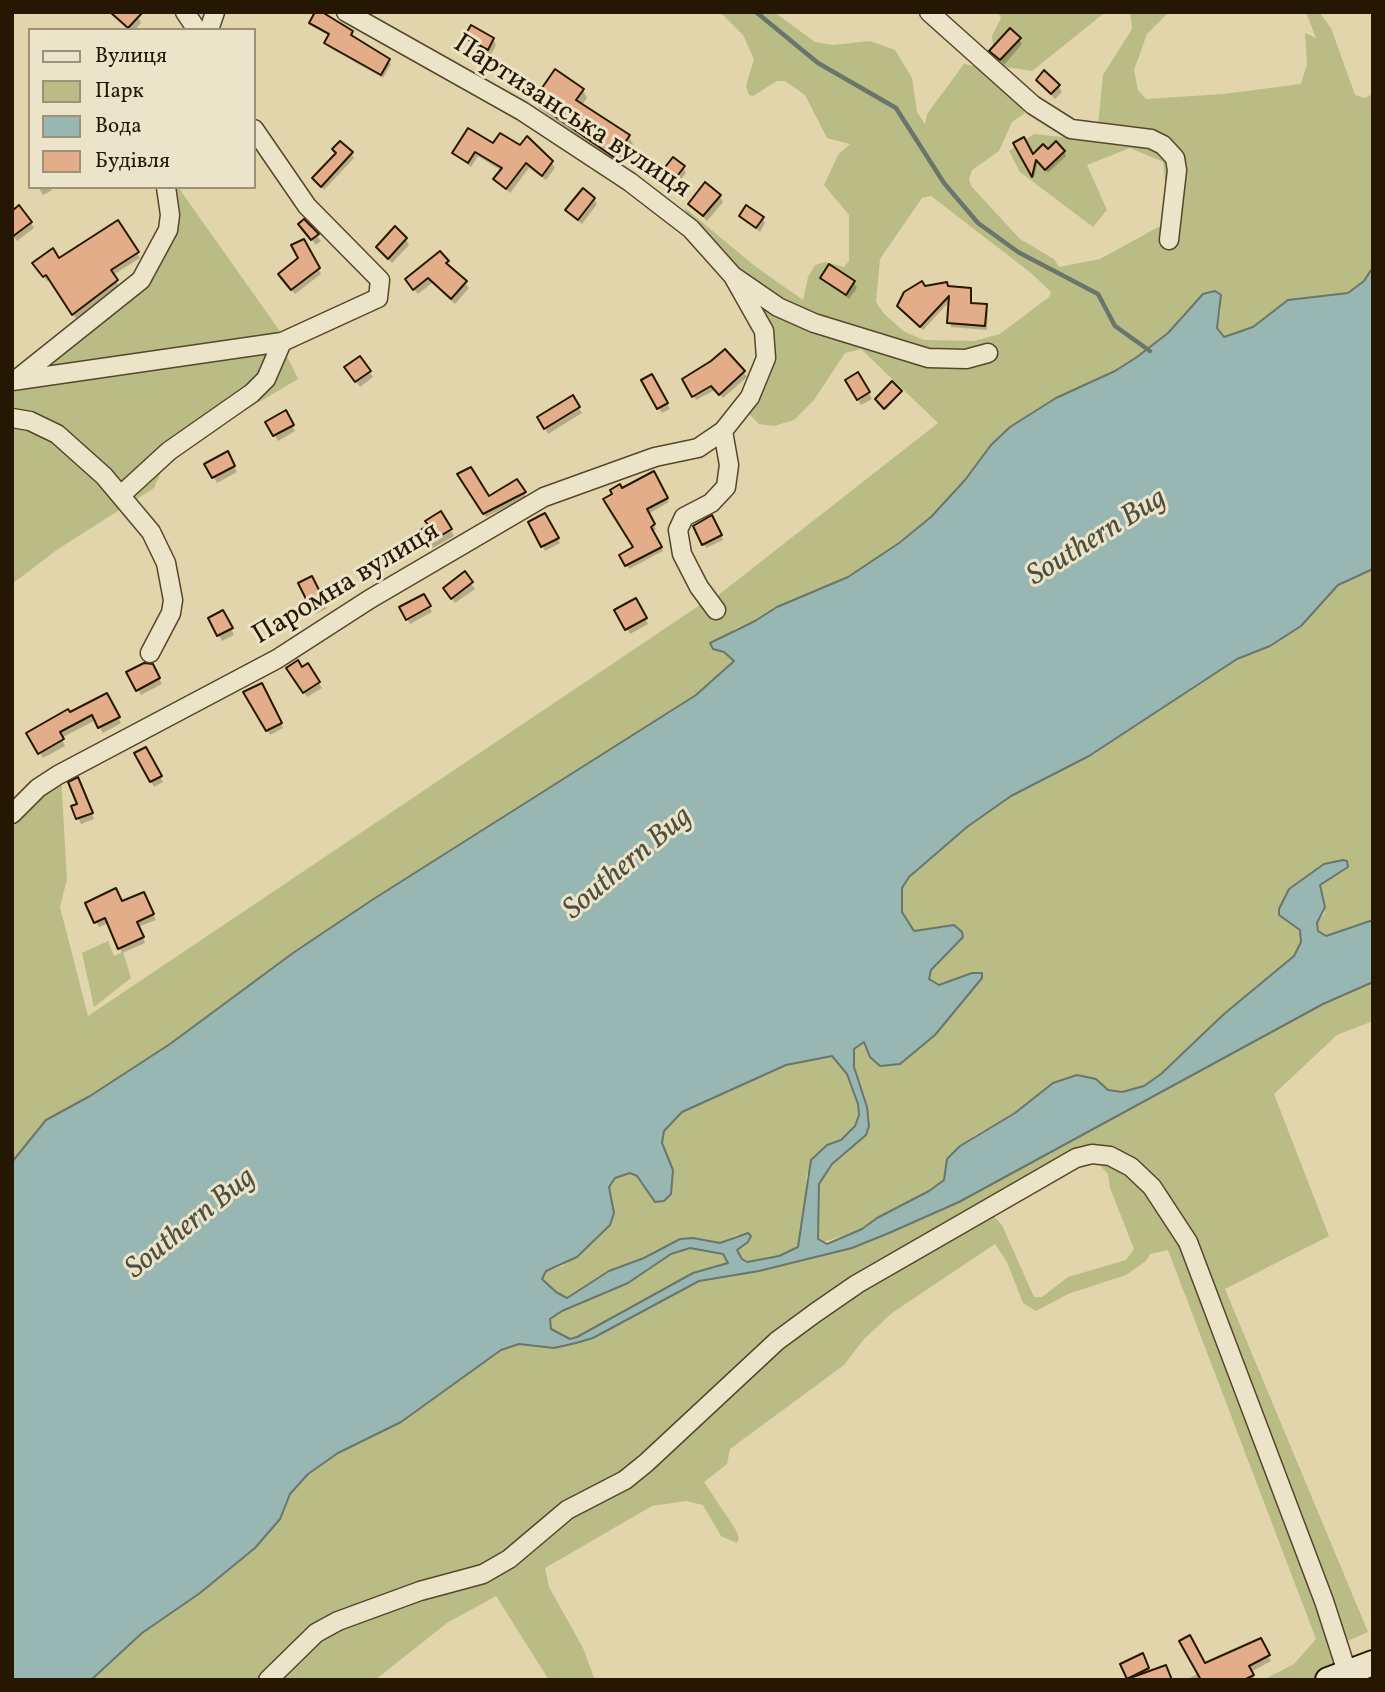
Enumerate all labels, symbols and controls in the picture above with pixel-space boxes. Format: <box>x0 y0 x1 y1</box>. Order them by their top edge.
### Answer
legend <box>28 28 256 189</box>
street label: Партизанська вулиця <box>446 29 696 207</box>
text: Вулиця <box>95 42 167 71</box>
text: Парк <box>95 77 144 106</box>
text: Вода <box>95 112 142 141</box>
text: Будівля <box>95 147 170 176</box>
water label: Southern Bug <box>1022 482 1174 596</box>
street label: Паромна вулиця <box>248 516 446 654</box>
water label: Southern Bug <box>557 801 701 929</box>
water label: Southern Bug <box>120 1162 264 1288</box>

